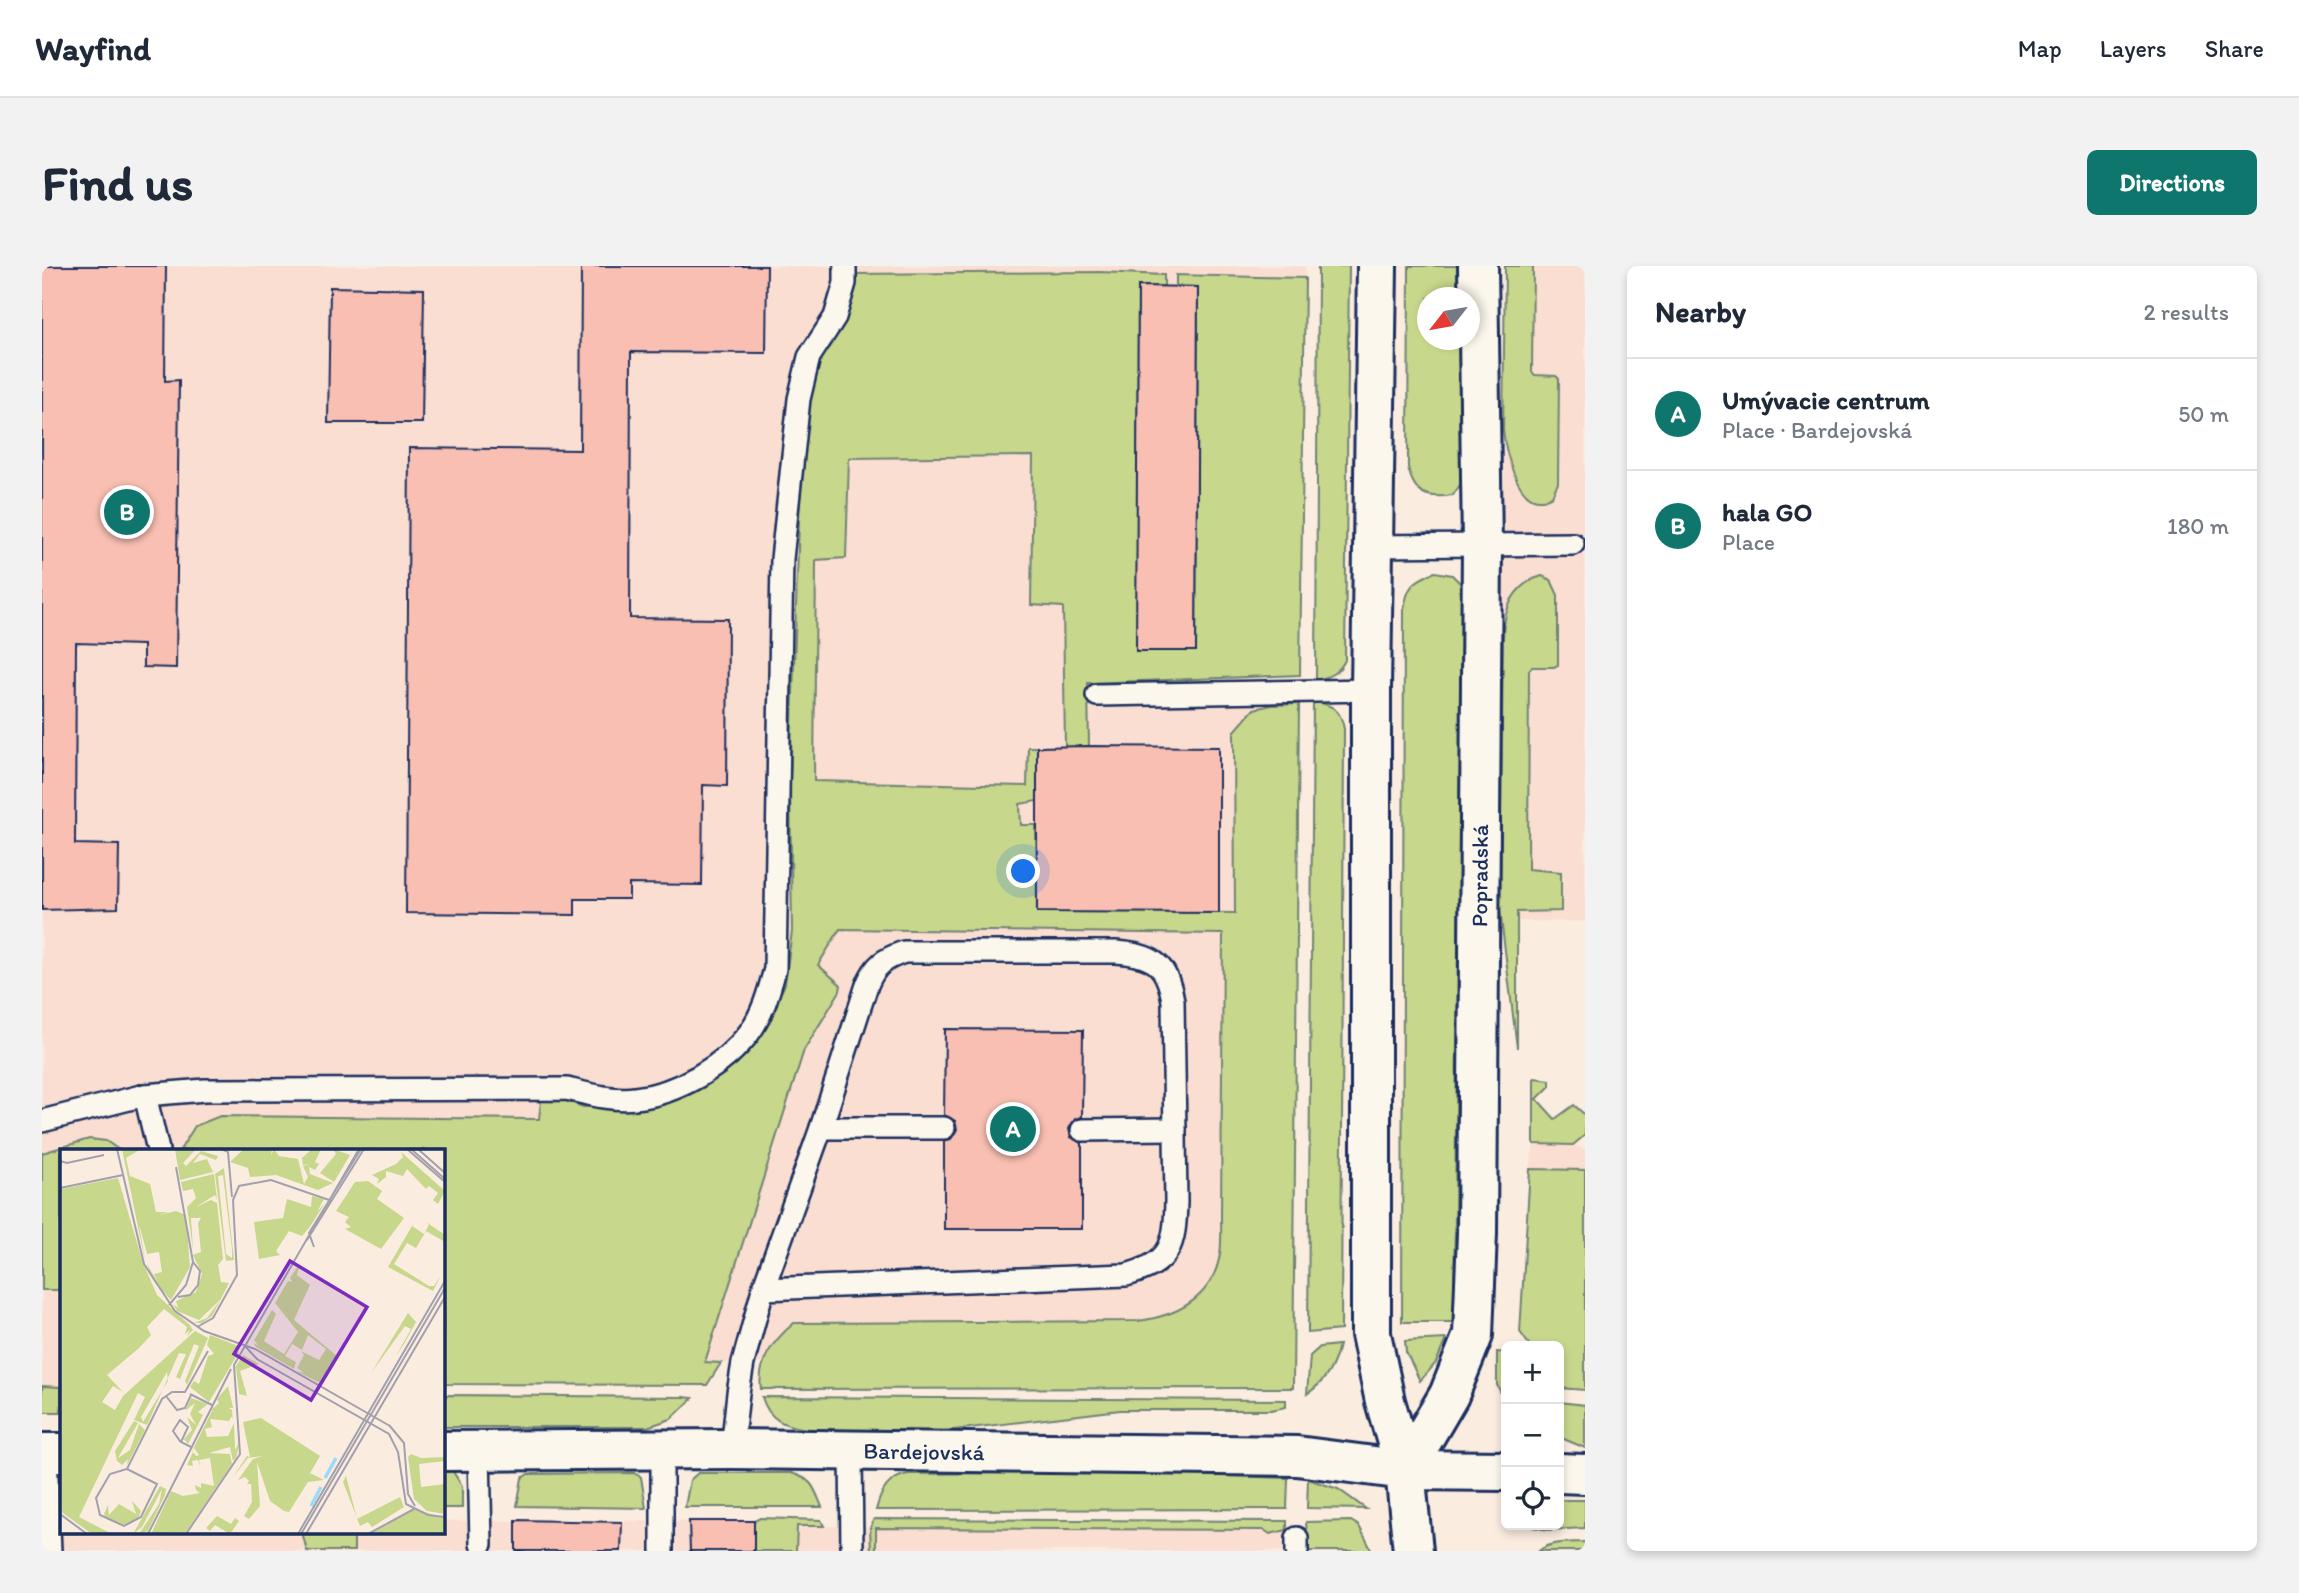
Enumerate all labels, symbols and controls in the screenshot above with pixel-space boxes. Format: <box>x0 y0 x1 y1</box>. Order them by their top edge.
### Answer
text: Wayfind <box>35 29 151 68</box>
text: Map <box>2018 34 2062 63</box>
text: Layers <box>2100 34 2167 63</box>
text: Share <box>2205 34 2264 63</box>
button: Directions <box>2087 150 2257 215</box>
text: Find us <box>42 153 193 212</box>
north arrow <box>1417 287 1480 350</box>
text: Nearby <box>1655 293 1746 330</box>
text: 2 results <box>2143 298 2229 326</box>
text: Umývacie centrum <box>1722 384 1930 416</box>
text: A <box>1671 400 1685 428</box>
text: 50 m <box>2178 400 2229 428</box>
text: Place · Bardejovská <box>1722 416 1912 444</box>
pin: B <box>104 486 150 538</box>
text: hala GO <box>1722 496 1812 528</box>
text: B <box>1671 512 1685 540</box>
text: 180 m <box>2167 512 2229 540</box>
text: Place <box>1722 528 1775 556</box>
street label: Popradská <box>1465 824 1494 927</box>
your location <box>1006 854 1040 888</box>
pin: A <box>990 1103 1036 1155</box>
inset map <box>60 1149 444 1534</box>
map controls <box>1501 1341 1564 1530</box>
button: + <box>1501 1341 1564 1404</box>
button: − <box>1501 1404 1564 1467</box>
street label: Bardejovská <box>863 1437 985 1466</box>
button: locate <box>1501 1467 1564 1530</box>

